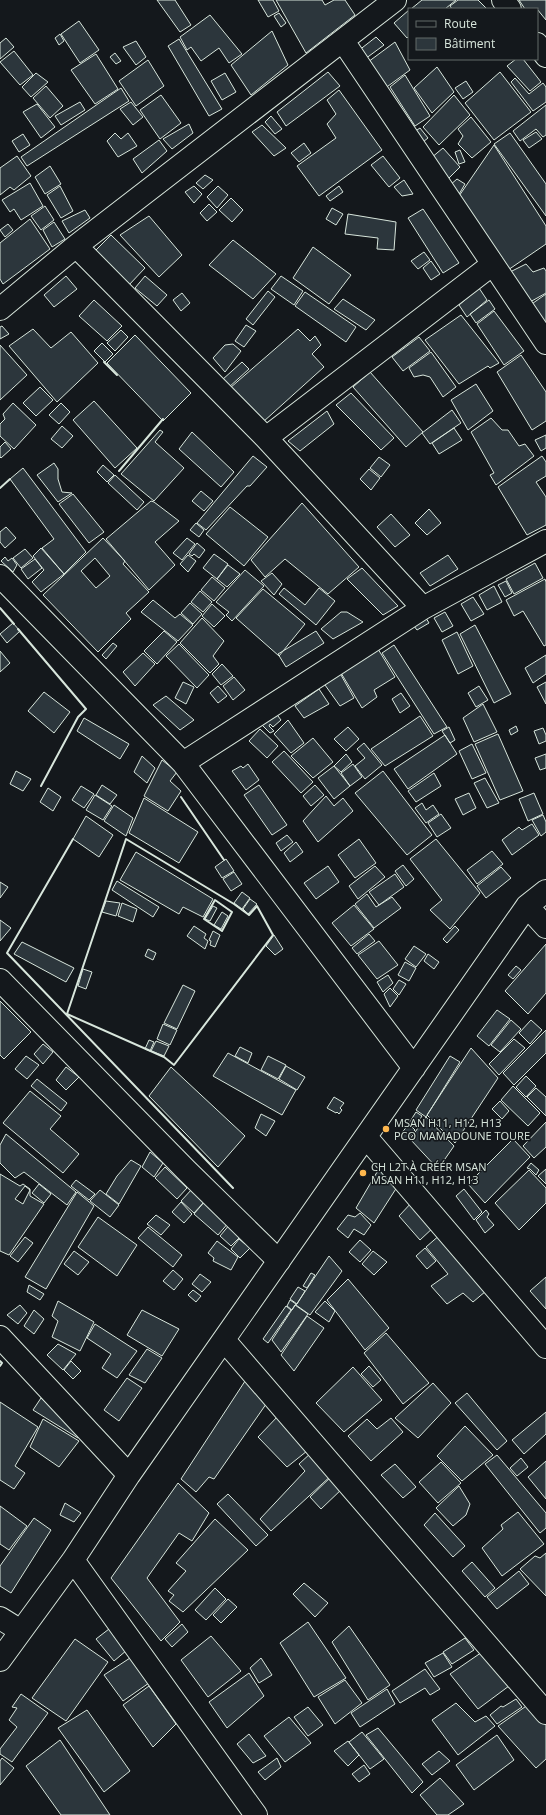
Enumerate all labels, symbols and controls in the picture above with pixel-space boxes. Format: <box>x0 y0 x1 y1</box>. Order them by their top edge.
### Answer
legend <box>408 8 538 60</box>
text: Route <box>444 15 477 32</box>
text: Bâtiment <box>444 35 495 52</box>
place label: MSAN H11, H12, H13 PCO MAMADOUNE TOURE <box>394 1115 530 1143</box>
marker: MSAN H11, H12, H13 PCO MAMADOUNE TOURE <box>381 1124 391 1134</box>
place label: CH L2T À CRÉÉR MSAN MSAN H11, H12, H13 <box>371 1159 486 1187</box>
marker: CH L2T À CRÉÉR MSAN MSAN H11, H12, H13 <box>358 1168 368 1178</box>

